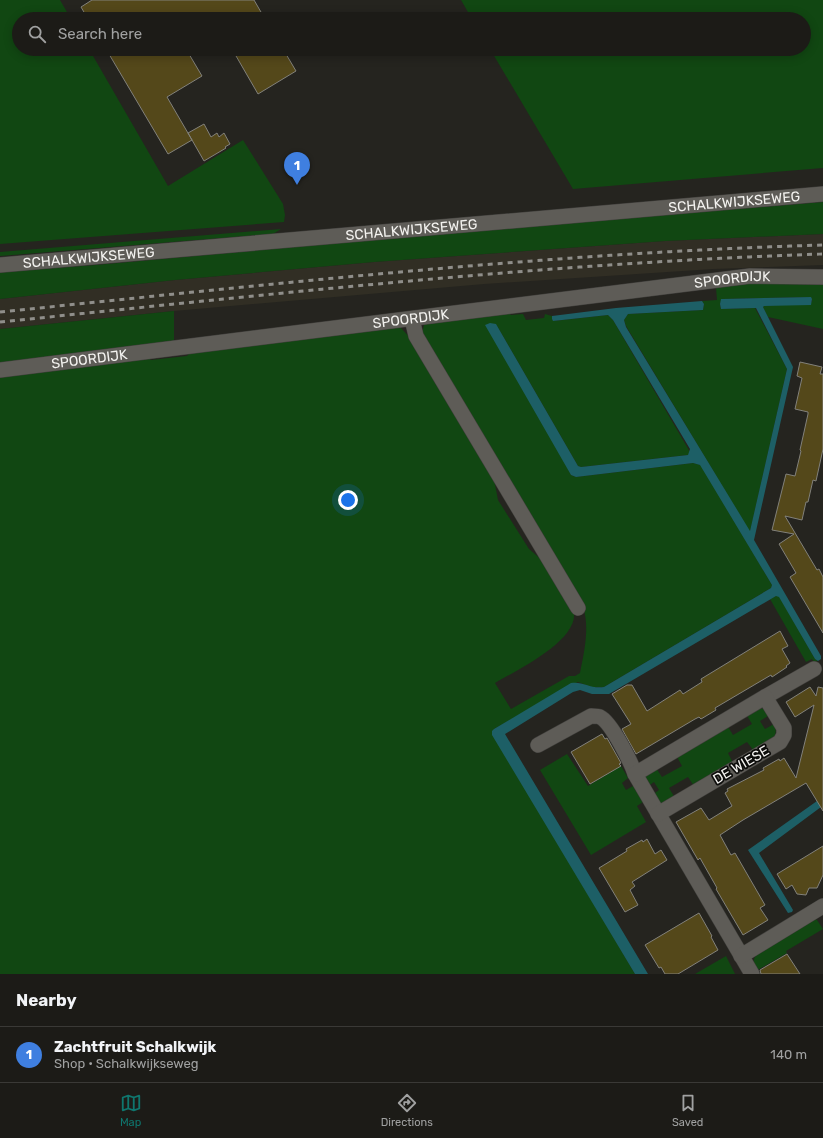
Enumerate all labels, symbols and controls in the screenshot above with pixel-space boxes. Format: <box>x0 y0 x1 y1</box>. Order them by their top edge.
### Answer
search box <box>12 12 811 56</box>
icon: search <box>26 23 48 45</box>
text: Search here <box>58 25 142 43</box>
pin: 1 <box>284 152 310 185</box>
street label: SCHALKWIJKSEWEG <box>668 188 801 216</box>
street label: SCHALKWIJKSEWEG <box>345 215 478 244</box>
street label: SCHALKWIJKSEWEG <box>22 243 155 272</box>
street label: SPOORDIJK <box>693 267 771 291</box>
street label: SPOORDIJK <box>372 305 450 332</box>
street label: SPOORDIJK <box>50 346 129 372</box>
your location <box>338 490 358 510</box>
street label: DE WIESE <box>710 742 772 788</box>
text: Nearby <box>16 990 77 1010</box>
text: Zachtfruit Schalkwijk <box>54 1038 216 1056</box>
text: 1 <box>26 1047 32 1062</box>
text: 140 m <box>770 1047 807 1062</box>
text: Shop · Schalkwijkseweg <box>54 1056 199 1071</box>
tab: Map <box>120 1092 142 1129</box>
tab: Directions <box>381 1092 433 1129</box>
tab: Saved <box>672 1092 703 1129</box>

